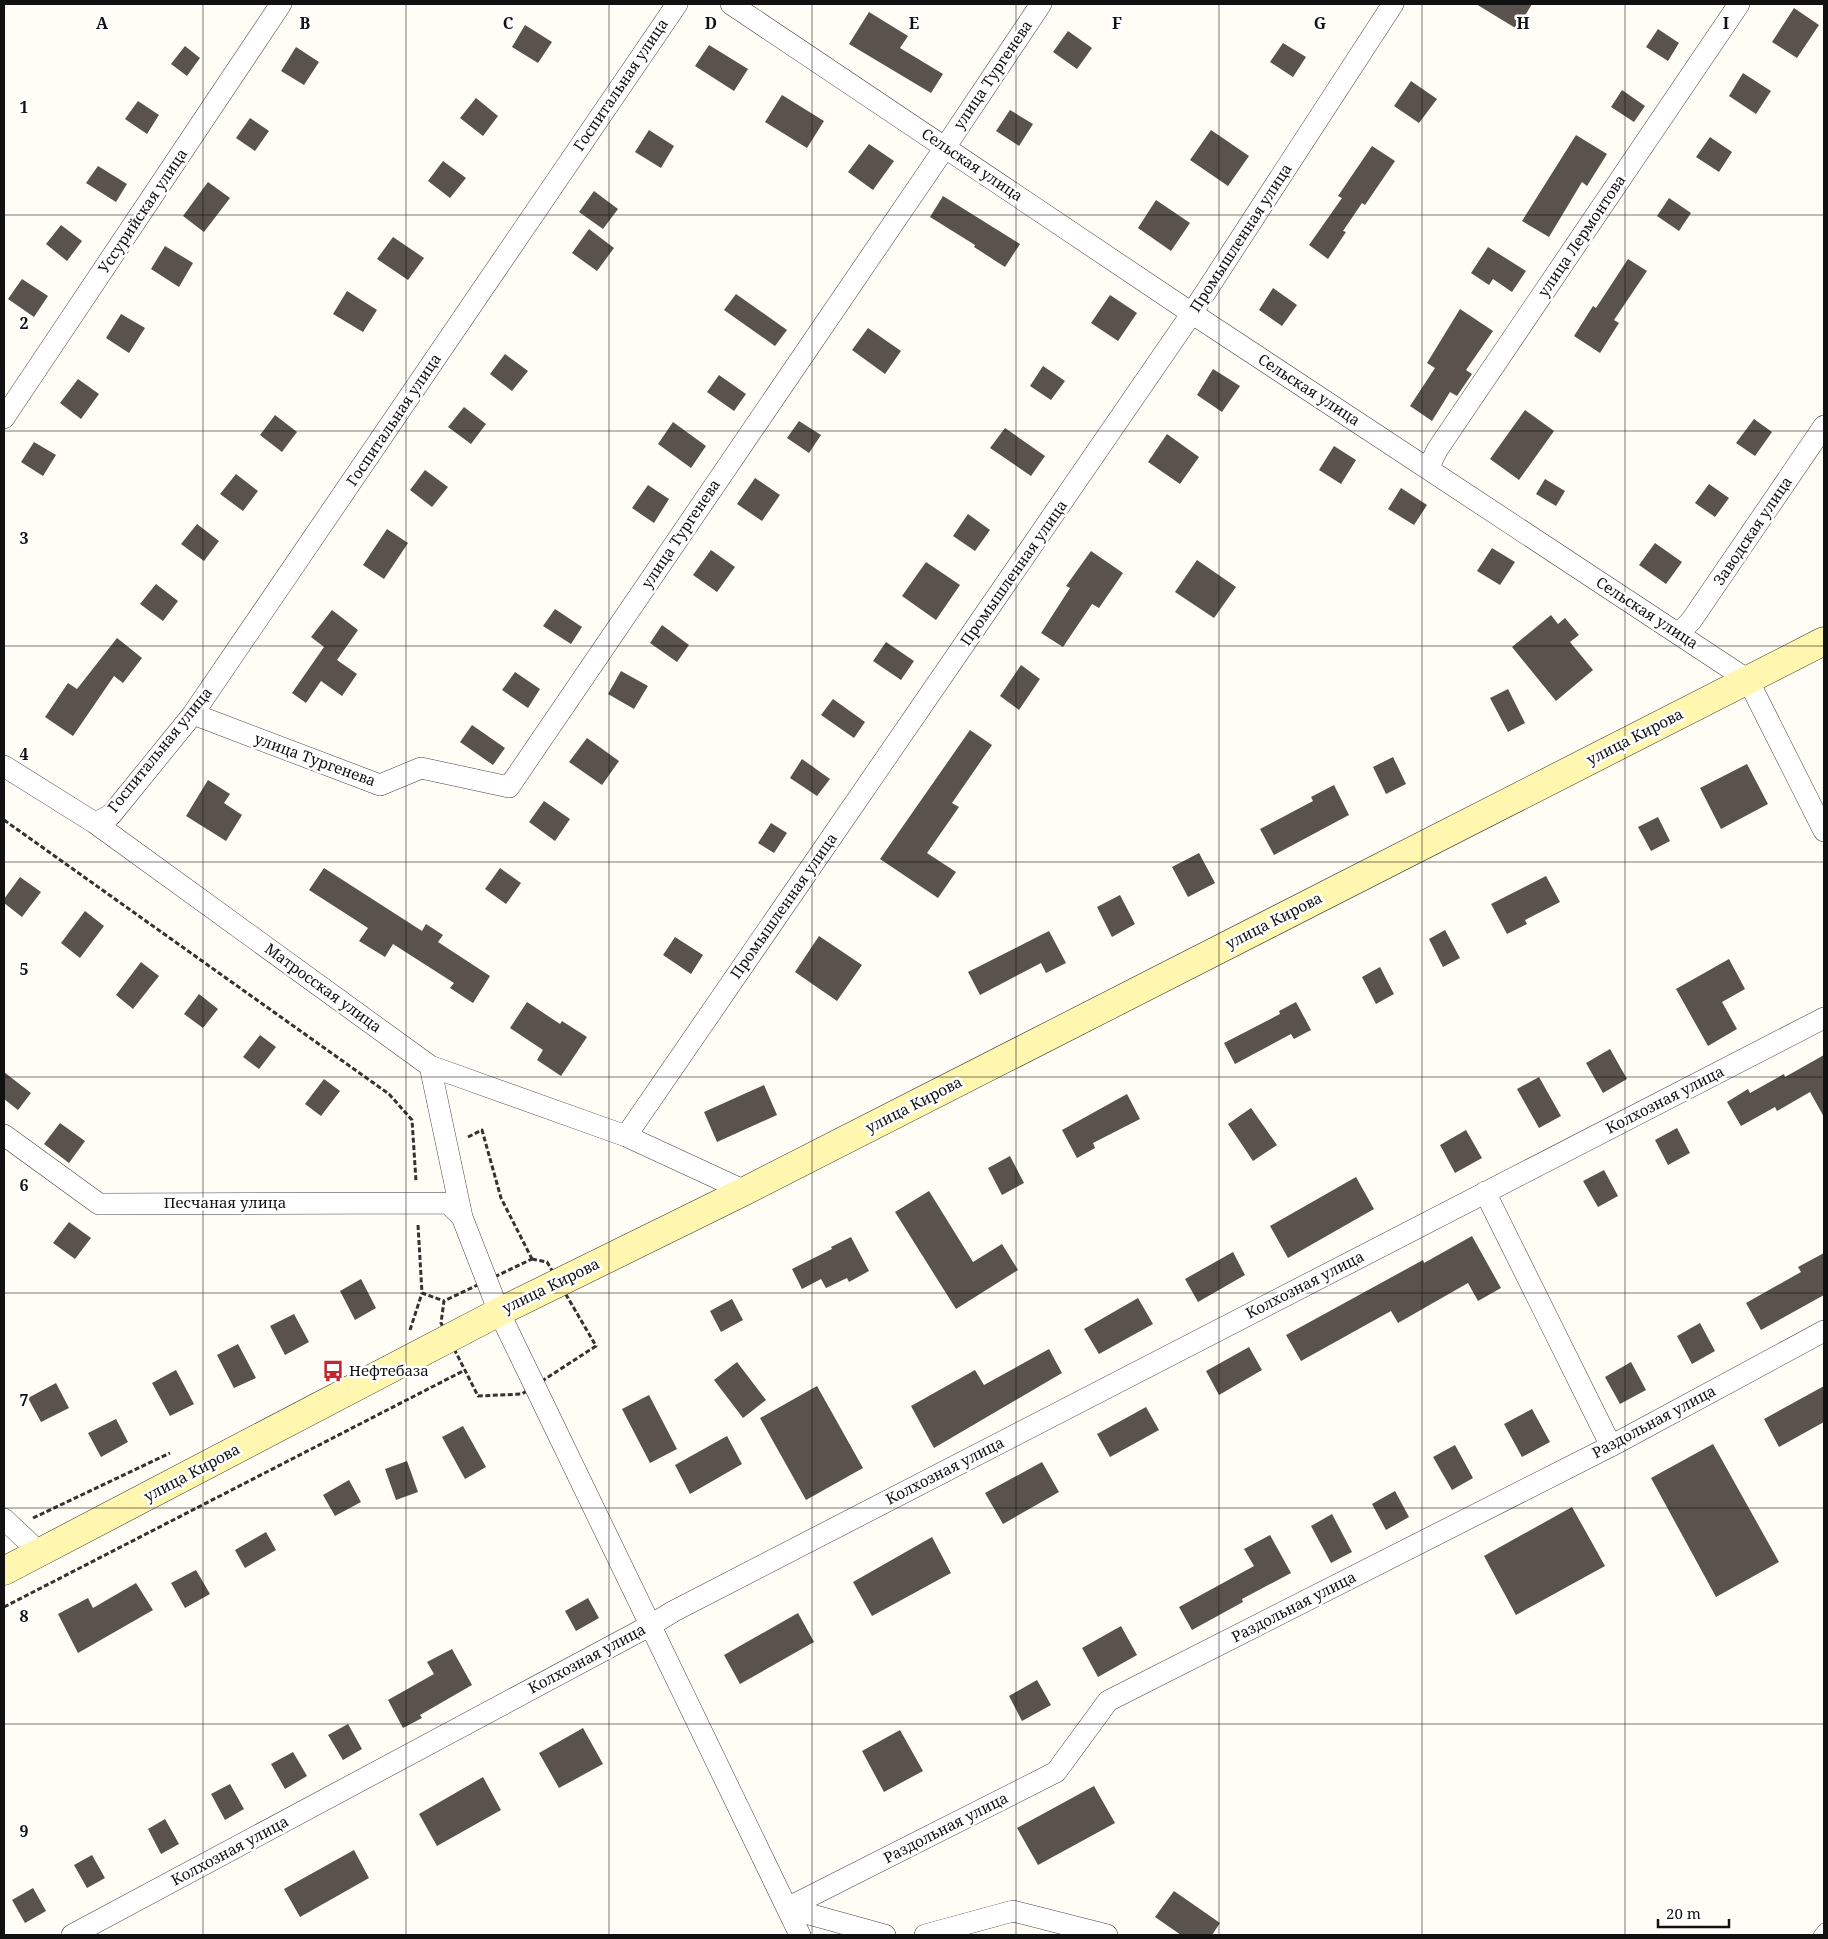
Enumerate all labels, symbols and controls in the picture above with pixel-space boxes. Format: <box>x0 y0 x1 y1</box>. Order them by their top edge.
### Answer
text: A <box>96 12 109 34</box>
text: B <box>300 12 311 34</box>
text: C <box>503 12 514 34</box>
text: D <box>705 12 717 34</box>
text: E <box>909 12 919 34</box>
text: F <box>1112 12 1122 34</box>
text: G <box>1314 12 1326 34</box>
text: H <box>1516 12 1530 34</box>
text: I <box>1723 12 1729 34</box>
street label: Госпитальная улица <box>568 14 672 155</box>
street label: улица Тургенева <box>948 16 1036 133</box>
text: 1 <box>19 96 29 118</box>
street label: Сельская улица <box>918 123 1027 205</box>
street label: Уссурийская улица <box>93 144 191 277</box>
street label: Промышленная улица <box>1185 159 1296 316</box>
street label: улица Лермонтова <box>1533 170 1630 300</box>
text: 2 <box>19 312 29 334</box>
street label: Госпитальная улица <box>341 349 445 490</box>
street label: Сельская улица <box>1255 349 1364 430</box>
street label: Заводская улица <box>1708 472 1796 589</box>
street label: улица Тургенева <box>636 475 724 592</box>
street label: Промышленная улица <box>955 496 1071 649</box>
text: 3 <box>19 527 29 549</box>
street label: Сельская улица <box>1593 572 1702 653</box>
street label: Госпитальная улица <box>102 683 216 816</box>
street label: улица Кирова <box>1583 703 1686 769</box>
street label: улица Тургенева <box>252 728 379 790</box>
text: 4 <box>19 743 29 765</box>
street label: Промышленная улица <box>725 829 841 982</box>
street label: улица Кирова <box>1222 887 1325 953</box>
street label: Матросская улица <box>261 938 386 1036</box>
text: 5 <box>19 958 29 980</box>
street label: Колхозная улица <box>1602 1061 1727 1138</box>
street label: улица Кирова <box>862 1071 965 1137</box>
text: 6 <box>19 1174 29 1196</box>
street label: Песчаная улица <box>164 1192 286 1212</box>
street label: Колхозная улица <box>1242 1246 1367 1323</box>
street label: улица Кирова <box>499 1253 603 1317</box>
bus stop icon: Нефтебаза <box>320 1358 346 1384</box>
place label: Нефтебаза <box>349 1360 429 1380</box>
street label: Раздольная улица <box>1588 1380 1719 1462</box>
text: 7 <box>19 1389 29 1411</box>
street label: Колхозная улица <box>882 1432 1007 1509</box>
street label: улица Кирова <box>140 1438 243 1506</box>
street label: Раздольная улица <box>1228 1566 1359 1646</box>
text: 8 <box>19 1605 29 1627</box>
street label: Колхозная улица <box>524 1619 649 1698</box>
street label: Раздольная улица <box>880 1787 1011 1867</box>
street label: Колхозная улица <box>167 1811 292 1890</box>
text: 9 <box>19 1820 29 1842</box>
scale bar <box>1658 1896 1729 1928</box>
text: 20 m <box>1666 1903 1701 1923</box>

